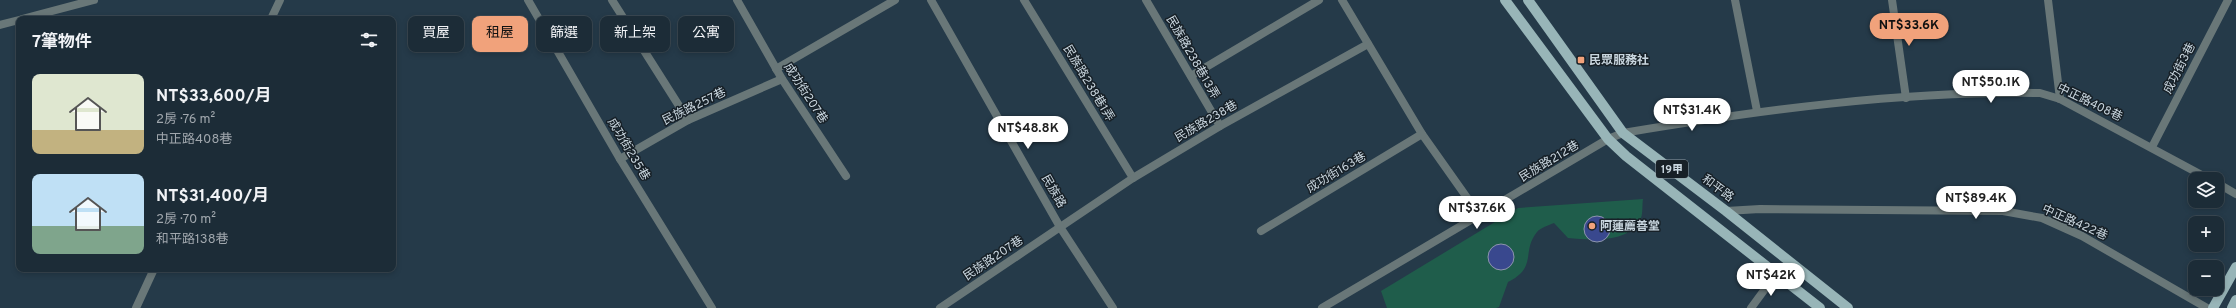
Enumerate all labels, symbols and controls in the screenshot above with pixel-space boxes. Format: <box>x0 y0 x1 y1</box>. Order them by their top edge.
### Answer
street label: 民族路238巷13弄 <box>1162 13 1222 102</box>
pin: NT$33.6K <box>1868 13 1950 47</box>
chip: 買屋 <box>408 16 464 52</box>
chip: 租屋 <box>472 16 528 52</box>
chip: 篩選 <box>536 16 592 52</box>
chip: 新上架 <box>600 16 670 52</box>
chip: 公寓 <box>678 16 734 52</box>
text: NT$33.6K <box>1879 18 1939 34</box>
icon: filters <box>358 29 380 51</box>
text: 7筆物件 <box>32 32 92 54</box>
street label: 成功街3巷 <box>2160 40 2200 97</box>
street label: 民族路238巷1弄 <box>1059 42 1117 125</box>
place label: 民眾服務社 <box>1589 53 1649 69</box>
marker: 民眾服務社 <box>1576 55 1586 65</box>
street label: 成功街207巷 <box>780 60 831 127</box>
pin: NT$50.1K <box>1950 70 2032 104</box>
text: NT$50.1K <box>1962 75 2020 91</box>
street label: 中正路408巷 <box>2054 80 2125 126</box>
street label: 民族路257巷 <box>660 85 729 129</box>
text: NT$33,600/月 <box>156 86 272 108</box>
icon: home <box>64 90 112 138</box>
street label: 民族路238巷 <box>1172 97 1241 146</box>
pin: NT$31.4K <box>1651 98 1733 132</box>
text: NT$31.4K <box>1663 103 1721 119</box>
text: 2房 · 76 m² <box>156 112 215 128</box>
street label: 成功街235巷 <box>603 115 653 184</box>
pin: NT$48.8K <box>987 116 1069 150</box>
text: NT$48.8K <box>997 121 1059 137</box>
text: 中正路408巷 <box>156 132 232 148</box>
street label: 民族路212巷 <box>1517 138 1582 186</box>
street label: 成功街163巷 <box>1304 149 1369 197</box>
road number: 19甲 <box>1656 160 1688 178</box>
street label: 民族路 <box>1037 172 1069 211</box>
street label: 和平路 <box>1698 172 1737 206</box>
map controls <box>2188 172 2224 296</box>
button: layers <box>2188 172 2224 208</box>
text: NT$31,400/月 <box>156 186 269 208</box>
pin: NT$89.4K <box>1935 186 2017 220</box>
icon: home <box>64 190 112 238</box>
text: NT$89.4K <box>1945 191 2007 207</box>
pin: NT$37.6K <box>1436 196 1518 230</box>
text: NT$37.6K <box>1448 201 1506 217</box>
street label: 中正路422巷 <box>2039 201 2110 244</box>
text: 2房 · 70 m² <box>156 212 216 228</box>
button: + <box>2188 216 2224 252</box>
place label: 阿蓮薦善堂 <box>1600 219 1660 235</box>
marker: 阿蓮薦善堂 <box>1587 221 1597 231</box>
text: 和平路138巷 <box>156 232 229 248</box>
street label: 民族路207巷 <box>961 233 1027 285</box>
button: − <box>2188 260 2224 296</box>
pin: NT$42K <box>1738 263 1804 297</box>
text: NT$42K <box>1746 268 1796 284</box>

